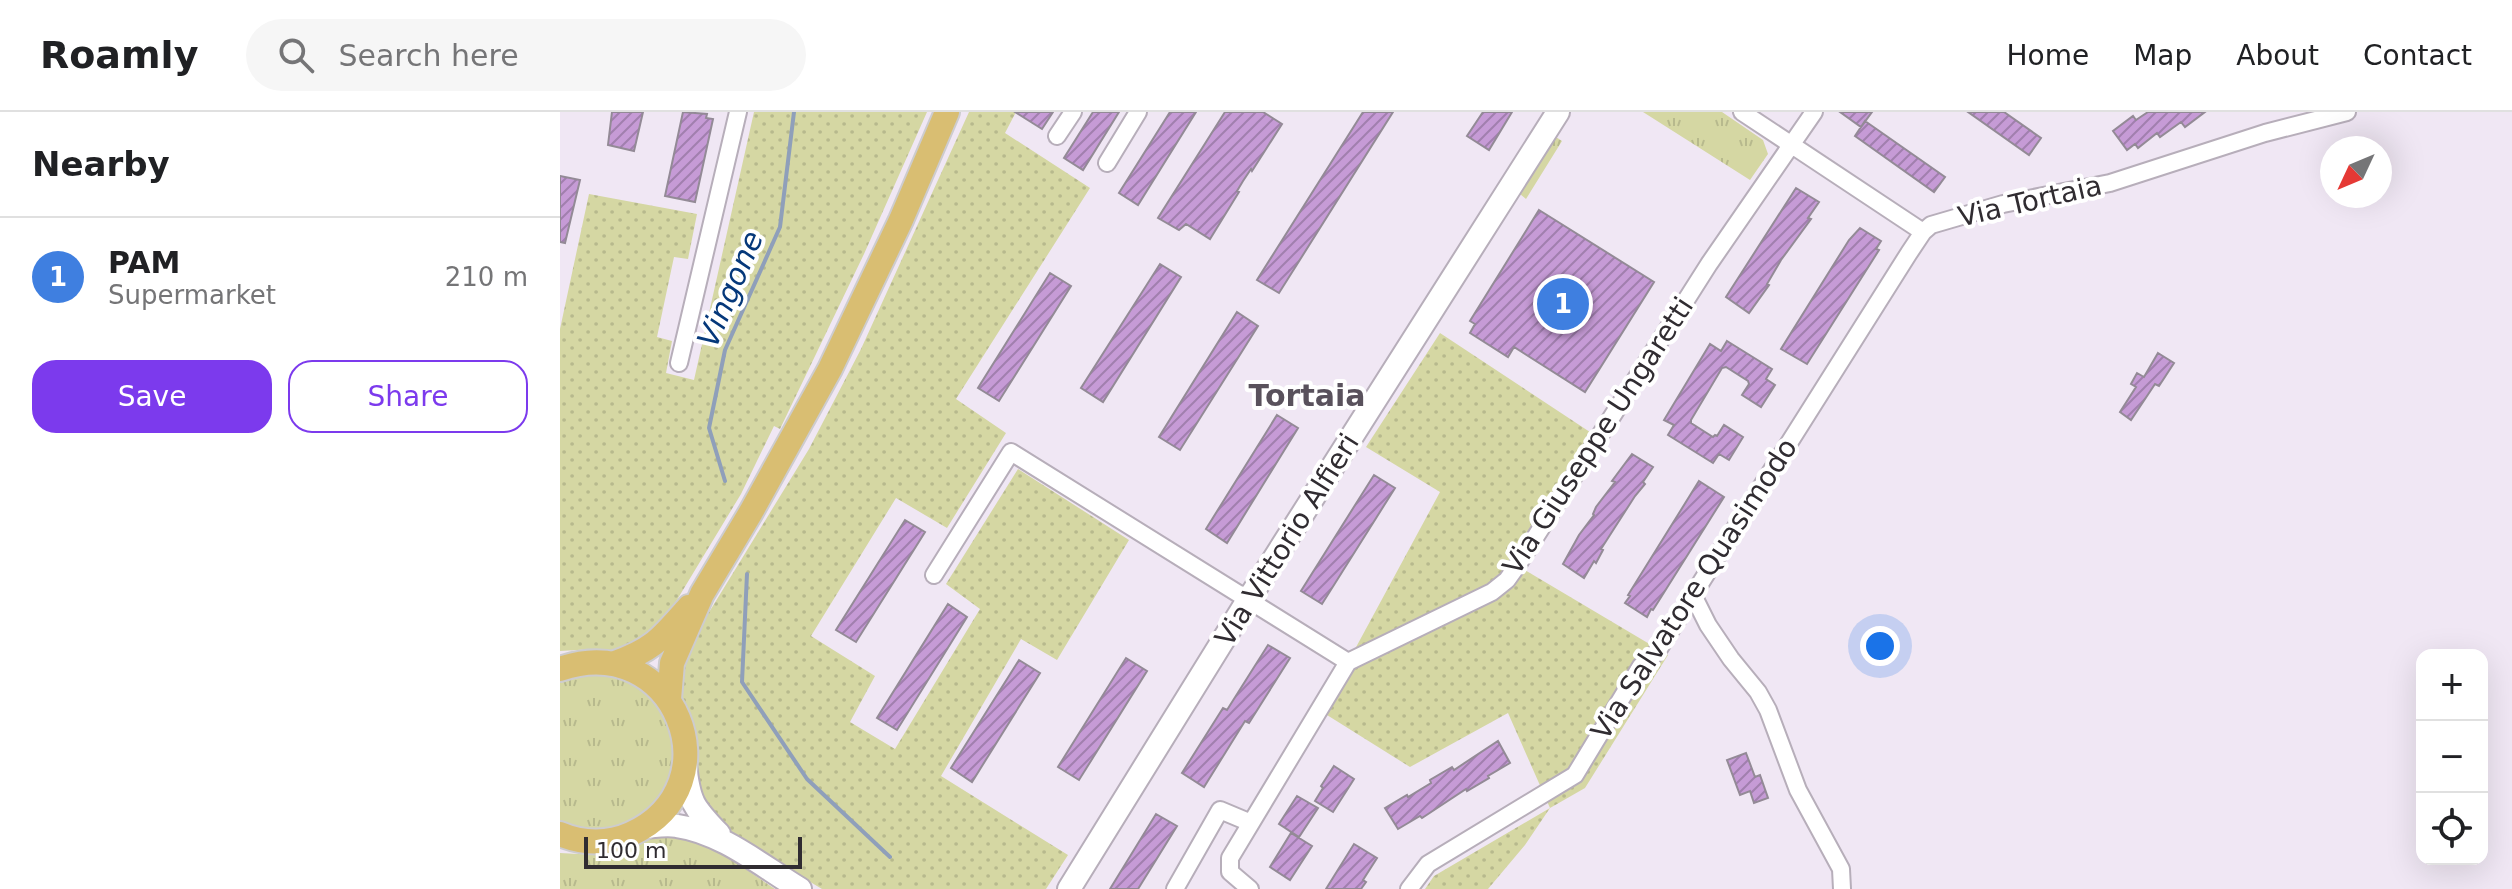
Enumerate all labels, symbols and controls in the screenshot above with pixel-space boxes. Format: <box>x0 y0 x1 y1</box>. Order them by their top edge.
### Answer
search box <box>246 19 806 91</box>
text: Roamly <box>40 33 198 77</box>
icon: search <box>274 33 318 77</box>
text: Search here <box>338 38 519 73</box>
text: Home <box>2006 39 2089 72</box>
text: Map <box>2133 39 2192 72</box>
text: About <box>2236 39 2319 72</box>
text: Contact <box>2363 39 2472 72</box>
north arrow <box>2320 136 2392 208</box>
text: Nearby <box>32 144 170 184</box>
street label: Via Tortaia <box>1955 168 2105 234</box>
water label: Vingone <box>690 226 770 352</box>
text: PAM <box>108 245 180 280</box>
text: 1 <box>49 262 67 292</box>
text: 210 m <box>445 262 528 292</box>
pin: 1 <box>1537 274 1589 334</box>
text: Supermarket <box>108 280 276 310</box>
street label: Via Giuseppe Ungaretti <box>1496 291 1700 581</box>
button: Save <box>32 360 272 433</box>
button: Share <box>288 360 528 433</box>
district label: Tortaia <box>1249 378 1366 413</box>
street label: Via Vittorio Alfieri <box>1208 428 1366 652</box>
street label: Via Salvatore Quasimodo <box>1584 432 1804 746</box>
your location <box>1860 626 1900 666</box>
map controls <box>2416 649 2488 865</box>
button: + <box>2416 649 2488 721</box>
button: − <box>2416 721 2488 793</box>
button: locate <box>2416 793 2488 865</box>
scale bar <box>584 833 802 869</box>
text: 100 m <box>596 838 666 863</box>

